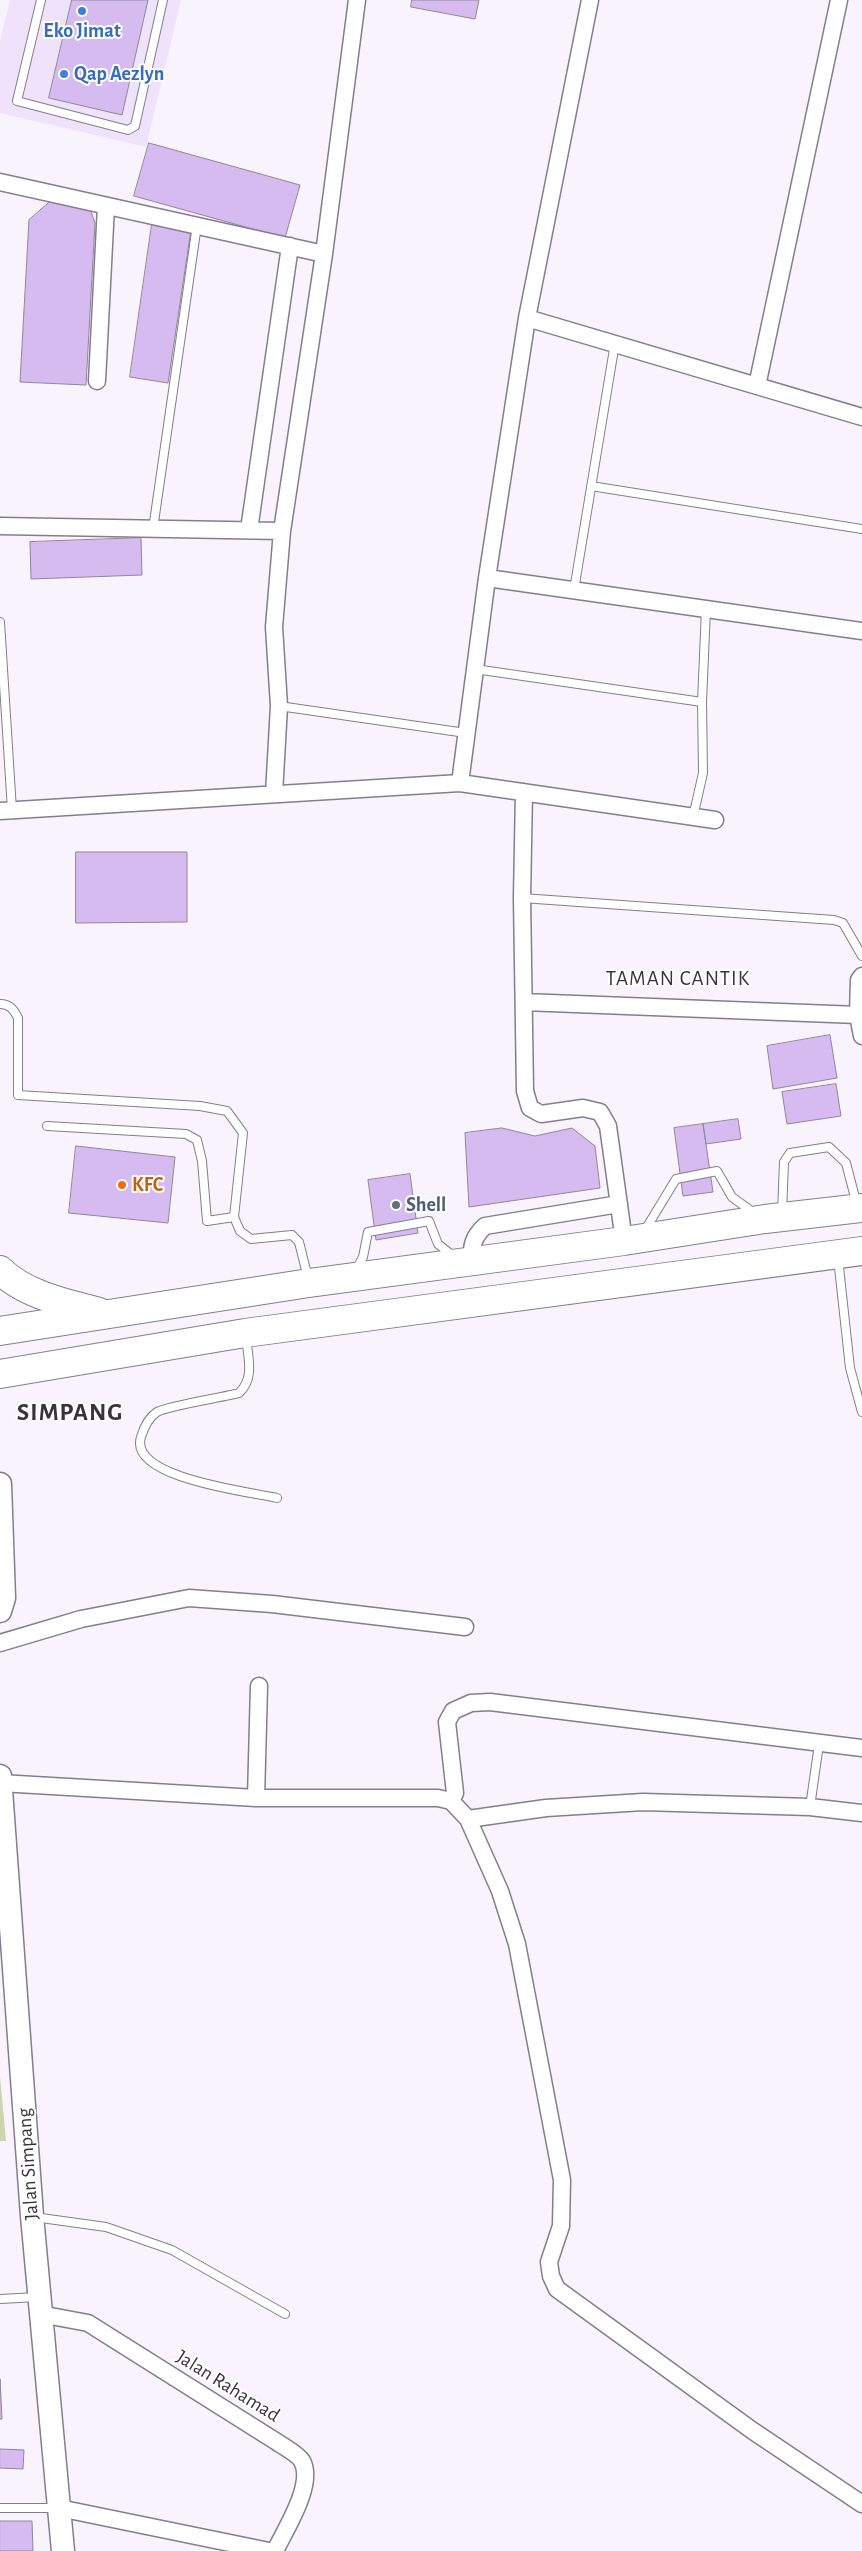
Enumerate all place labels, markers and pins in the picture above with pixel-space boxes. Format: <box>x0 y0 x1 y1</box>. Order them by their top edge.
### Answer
marker: Eko Jimat <box>76 5 88 17</box>
place label: Eko Jimat <box>43 19 121 43</box>
place label: Qap Aezlyn <box>74 62 164 86</box>
marker: Qap Aezlyn <box>58 68 70 80</box>
place label: KFC <box>132 1173 163 1197</box>
marker: KFC <box>116 1179 128 1191</box>
place label: Shell <box>406 1193 446 1217</box>
marker: Shell <box>390 1199 402 1211</box>

